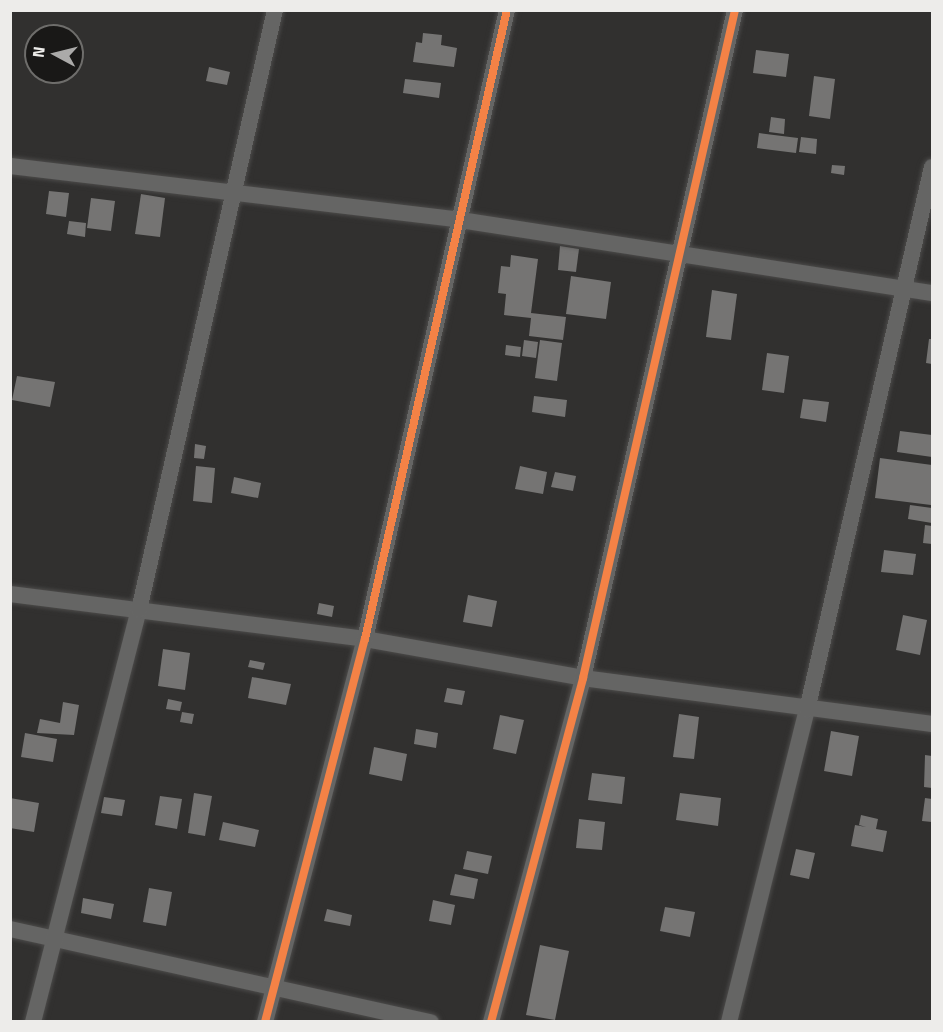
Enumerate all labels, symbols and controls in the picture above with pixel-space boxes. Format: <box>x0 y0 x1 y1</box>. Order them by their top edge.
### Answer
north arrow <box>24 24 84 84</box>
text: N <box>26 45 51 59</box>

